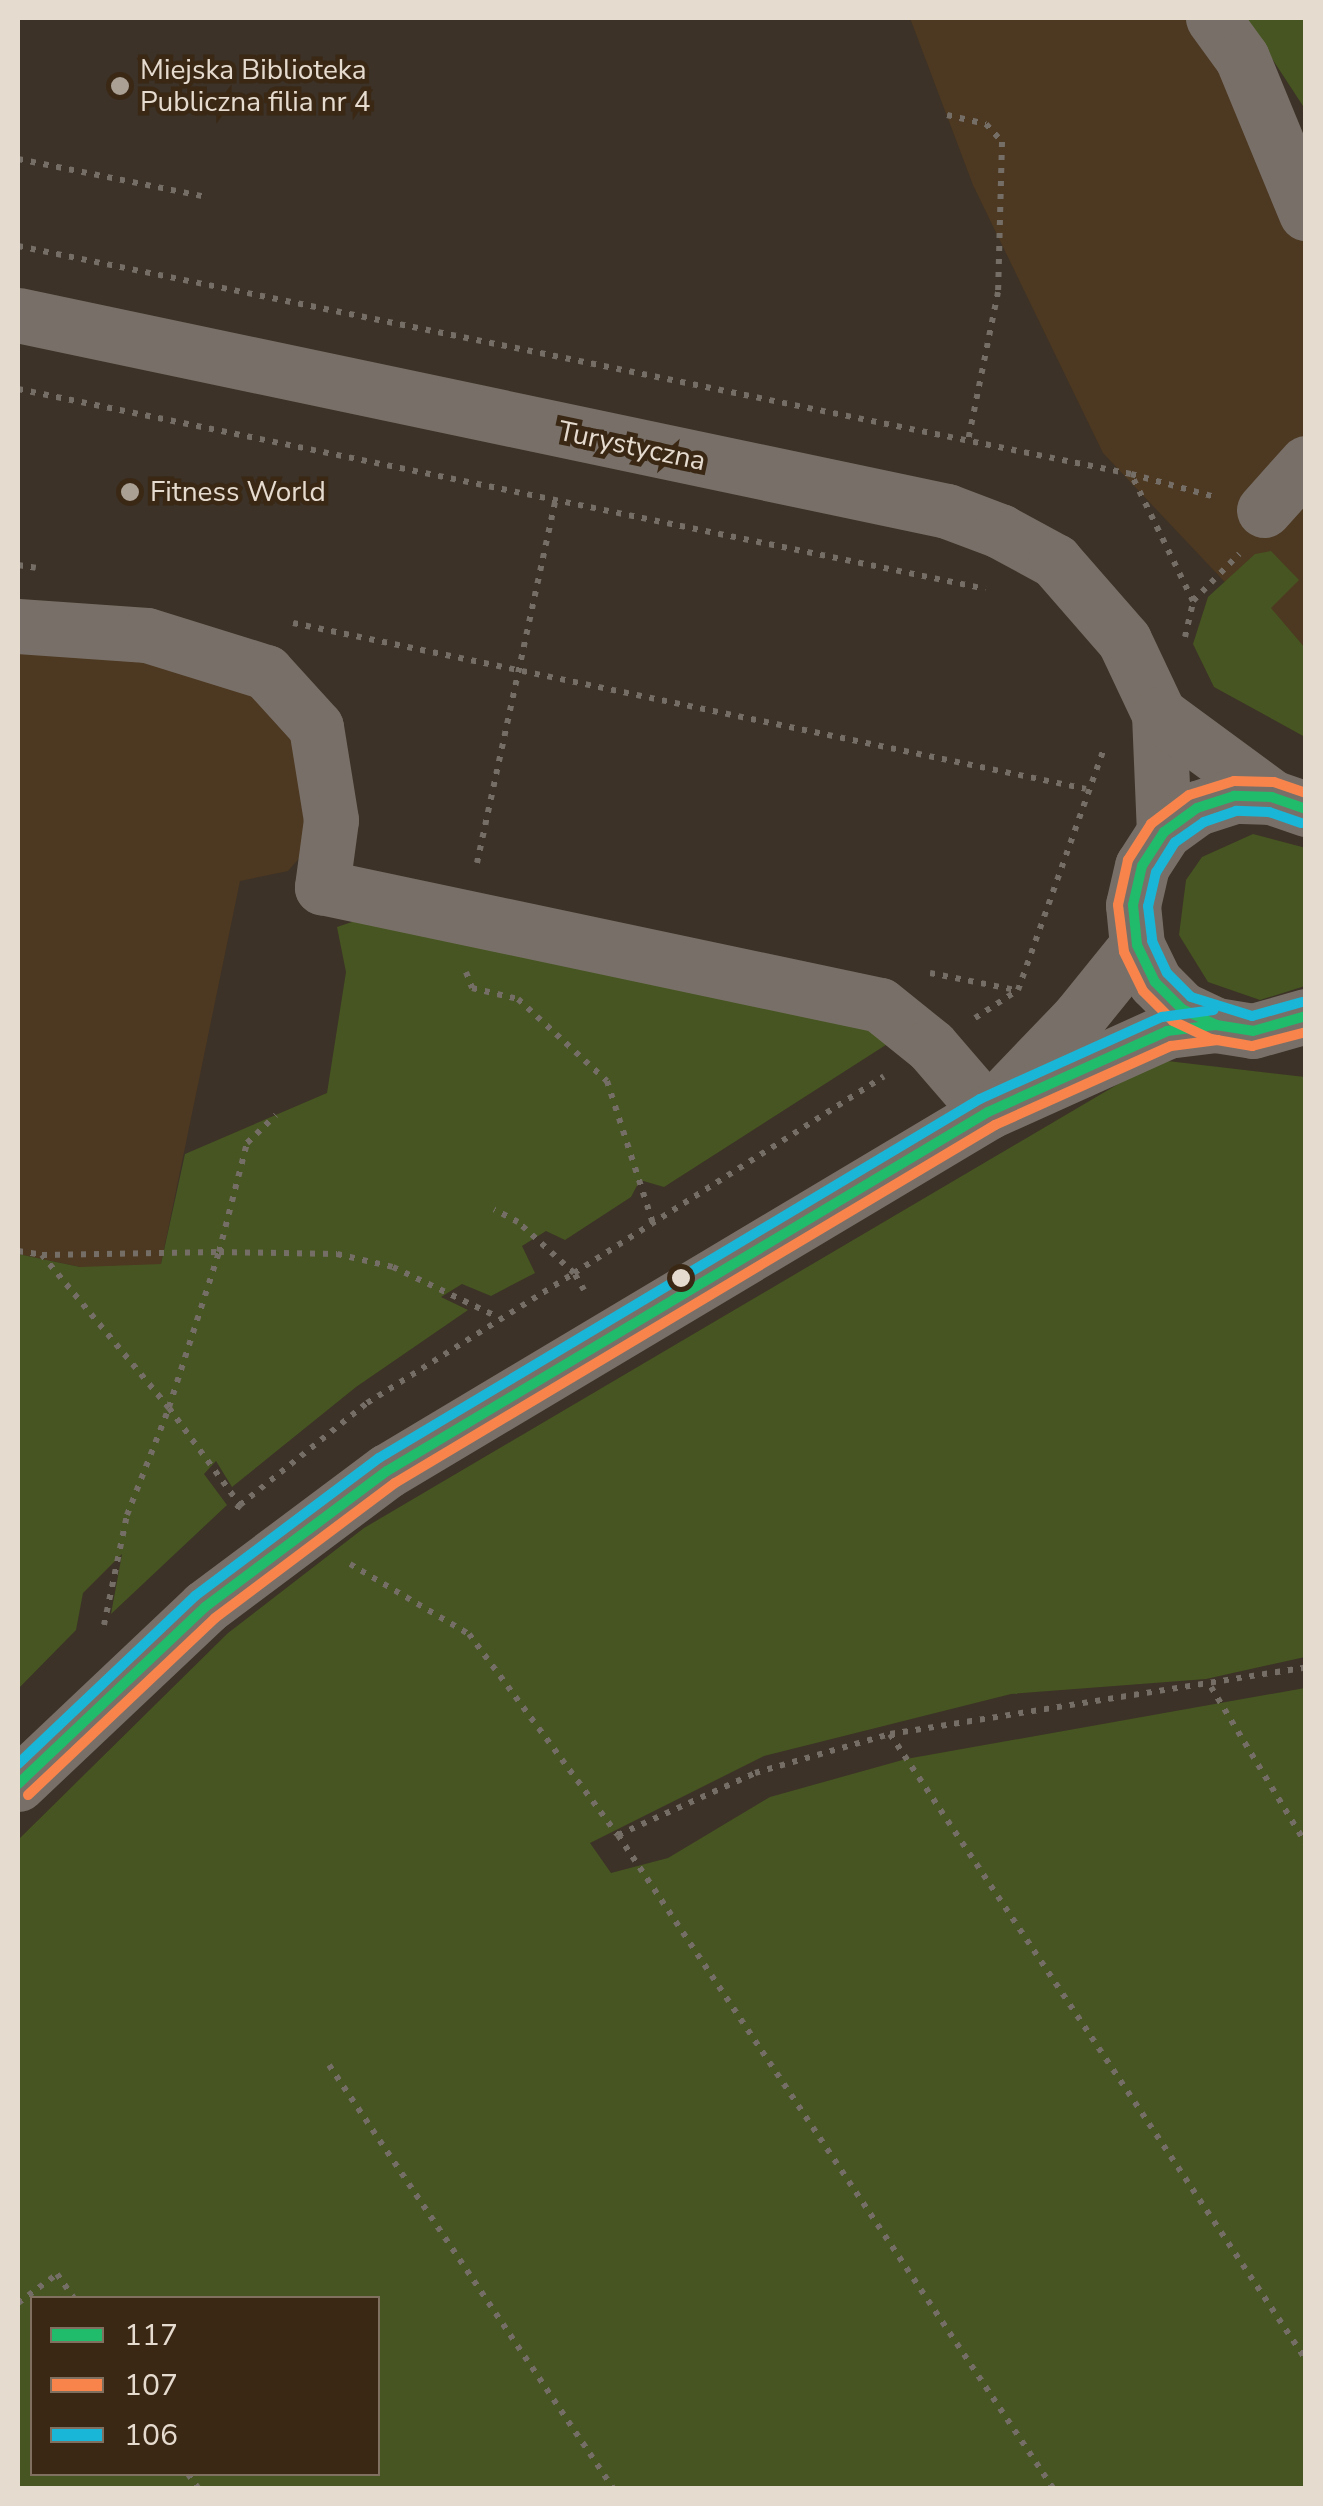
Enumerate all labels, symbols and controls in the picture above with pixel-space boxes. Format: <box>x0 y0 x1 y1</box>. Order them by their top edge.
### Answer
place label: Miejska Biblioteka Publiczna filia nr 4 <box>140 53 371 119</box>
marker: Miejska Biblioteka Publiczna filia nr 4 <box>109 75 131 97</box>
street label: Turystyczna <box>555 414 709 478</box>
place label: Fitness World <box>150 475 326 509</box>
marker: Fitness World <box>119 481 141 503</box>
unlabelled marker <box>671 1268 691 1288</box>
legend <box>30 2296 380 2476</box>
text: 117 <box>124 2315 178 2356</box>
text: 107 <box>124 2365 178 2406</box>
text: 106 <box>124 2415 178 2456</box>

